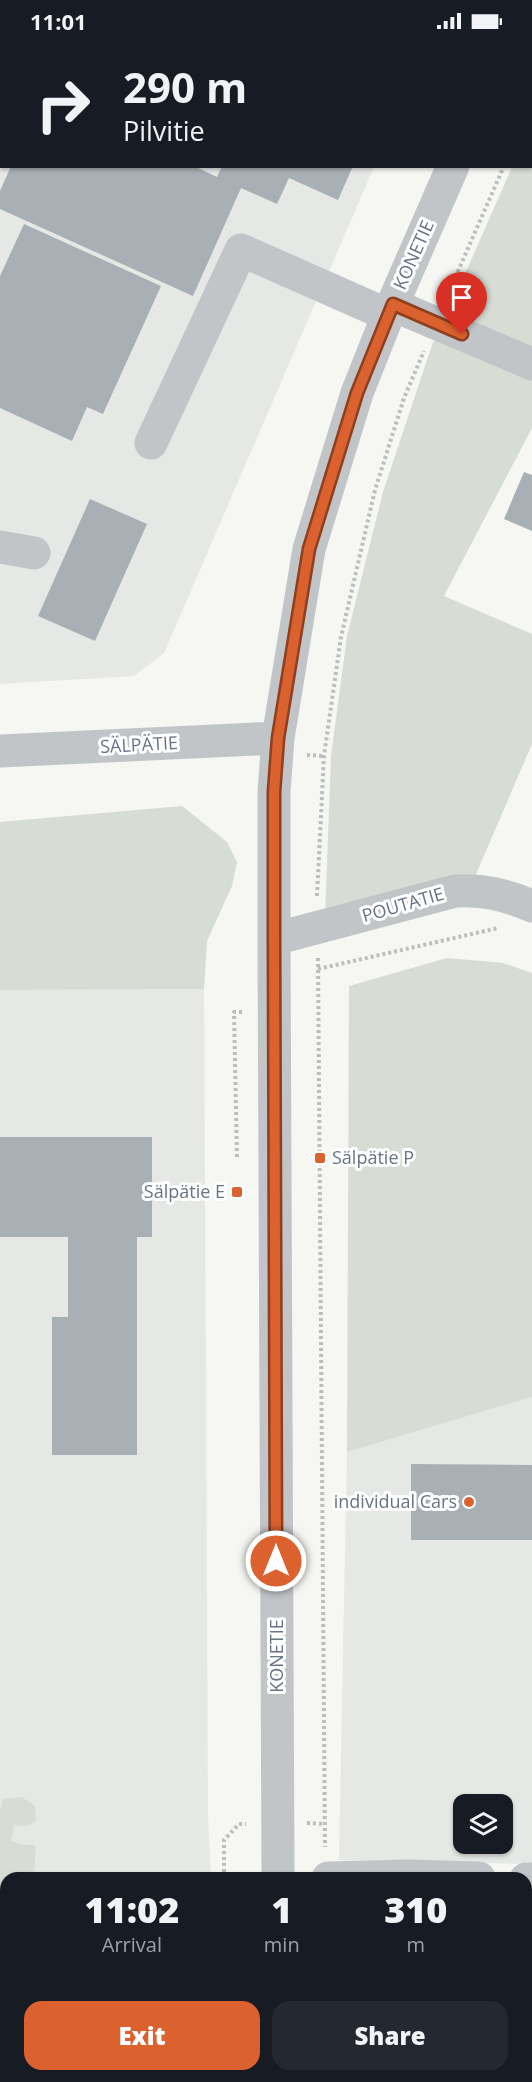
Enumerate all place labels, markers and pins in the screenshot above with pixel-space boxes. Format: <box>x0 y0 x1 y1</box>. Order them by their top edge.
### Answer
pin <box>436 272 487 334</box>
place label: Sälpätie P <box>332 1145 414 1169</box>
marker: Sälpätie P <box>313 1151 327 1165</box>
place label: Sälpätie E <box>144 1179 225 1203</box>
marker: Sälpätie E <box>230 1185 244 1199</box>
place label: individual Cars <box>334 1489 457 1513</box>
marker: individual Cars <box>462 1495 476 1509</box>

